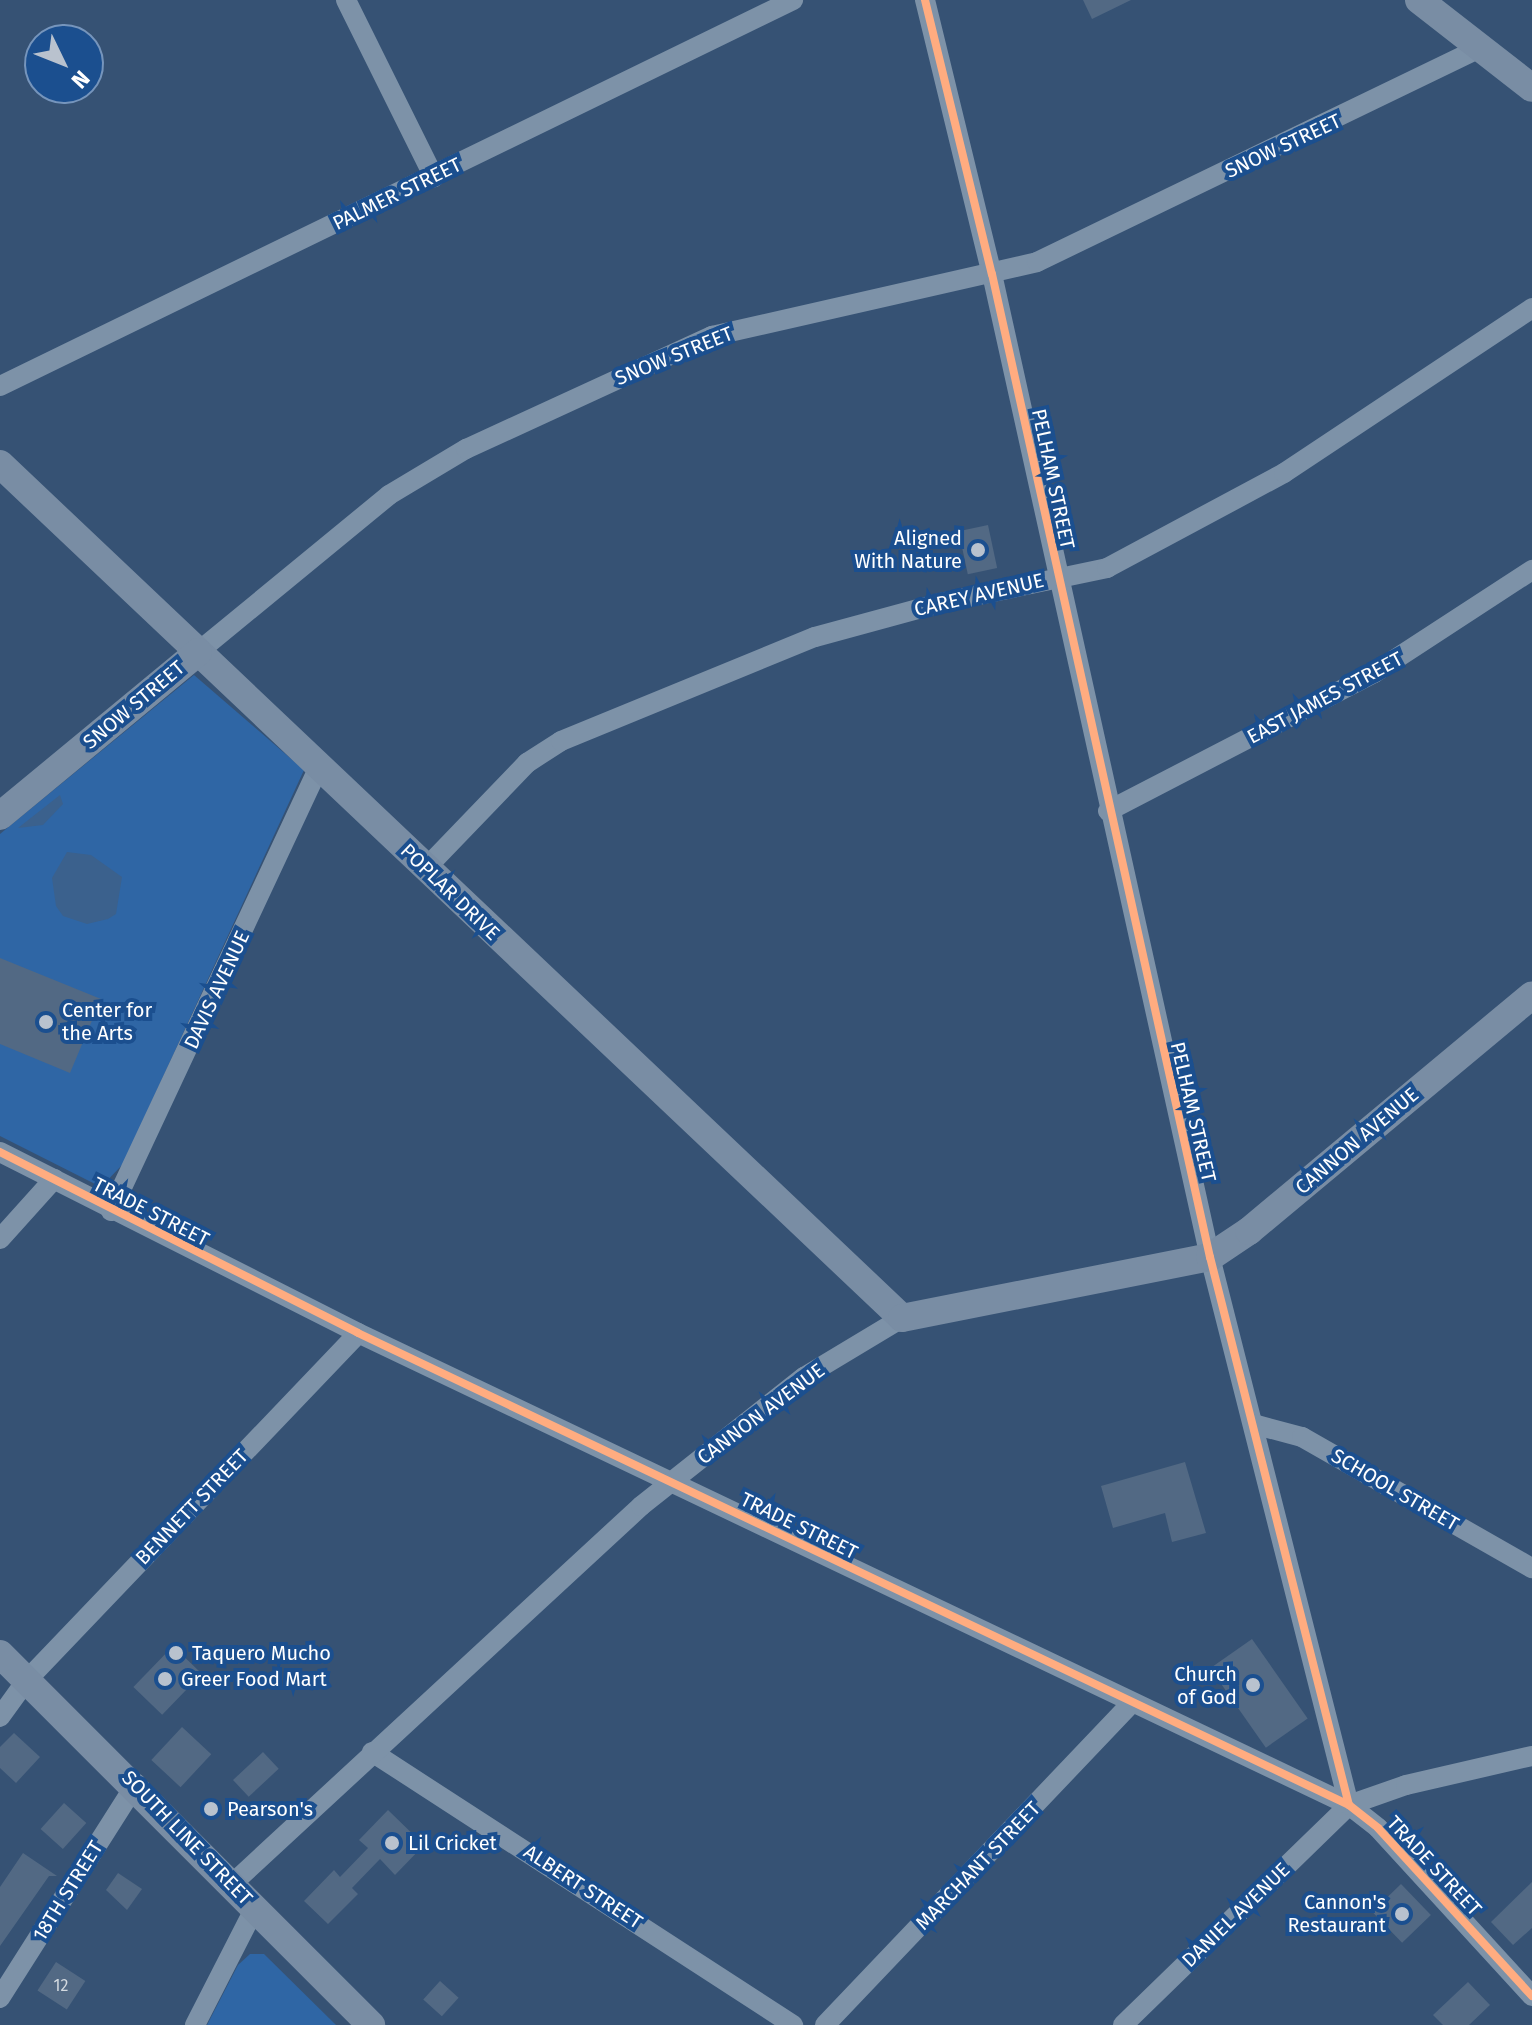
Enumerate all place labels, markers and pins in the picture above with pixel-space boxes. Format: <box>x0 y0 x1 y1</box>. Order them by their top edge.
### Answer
place label: Aligned With Nature <box>854 526 962 573</box>
marker: Aligned With Nature <box>969 541 987 559</box>
place label: Center for the Arts <box>62 998 152 1045</box>
marker: Center for the Arts <box>37 1013 55 1031</box>
place label: Taquero Mucho <box>192 1641 331 1665</box>
marker: Taquero Mucho <box>167 1644 185 1662</box>
place label: Church of God <box>1174 1662 1237 1709</box>
place label: Greer Food Mart <box>181 1667 327 1691</box>
marker: Greer Food Mart <box>156 1670 174 1688</box>
marker: Church of God <box>1244 1676 1262 1694</box>
place label: Pearson's <box>227 1797 313 1821</box>
marker: Pearson's <box>202 1800 220 1818</box>
place label: Lil Cricket <box>408 1831 497 1855</box>
marker: Lil Cricket <box>383 1834 401 1852</box>
place label: Cannon's Restaurant <box>1288 1890 1386 1937</box>
marker: Cannon's Restaurant <box>1393 1905 1411 1923</box>

